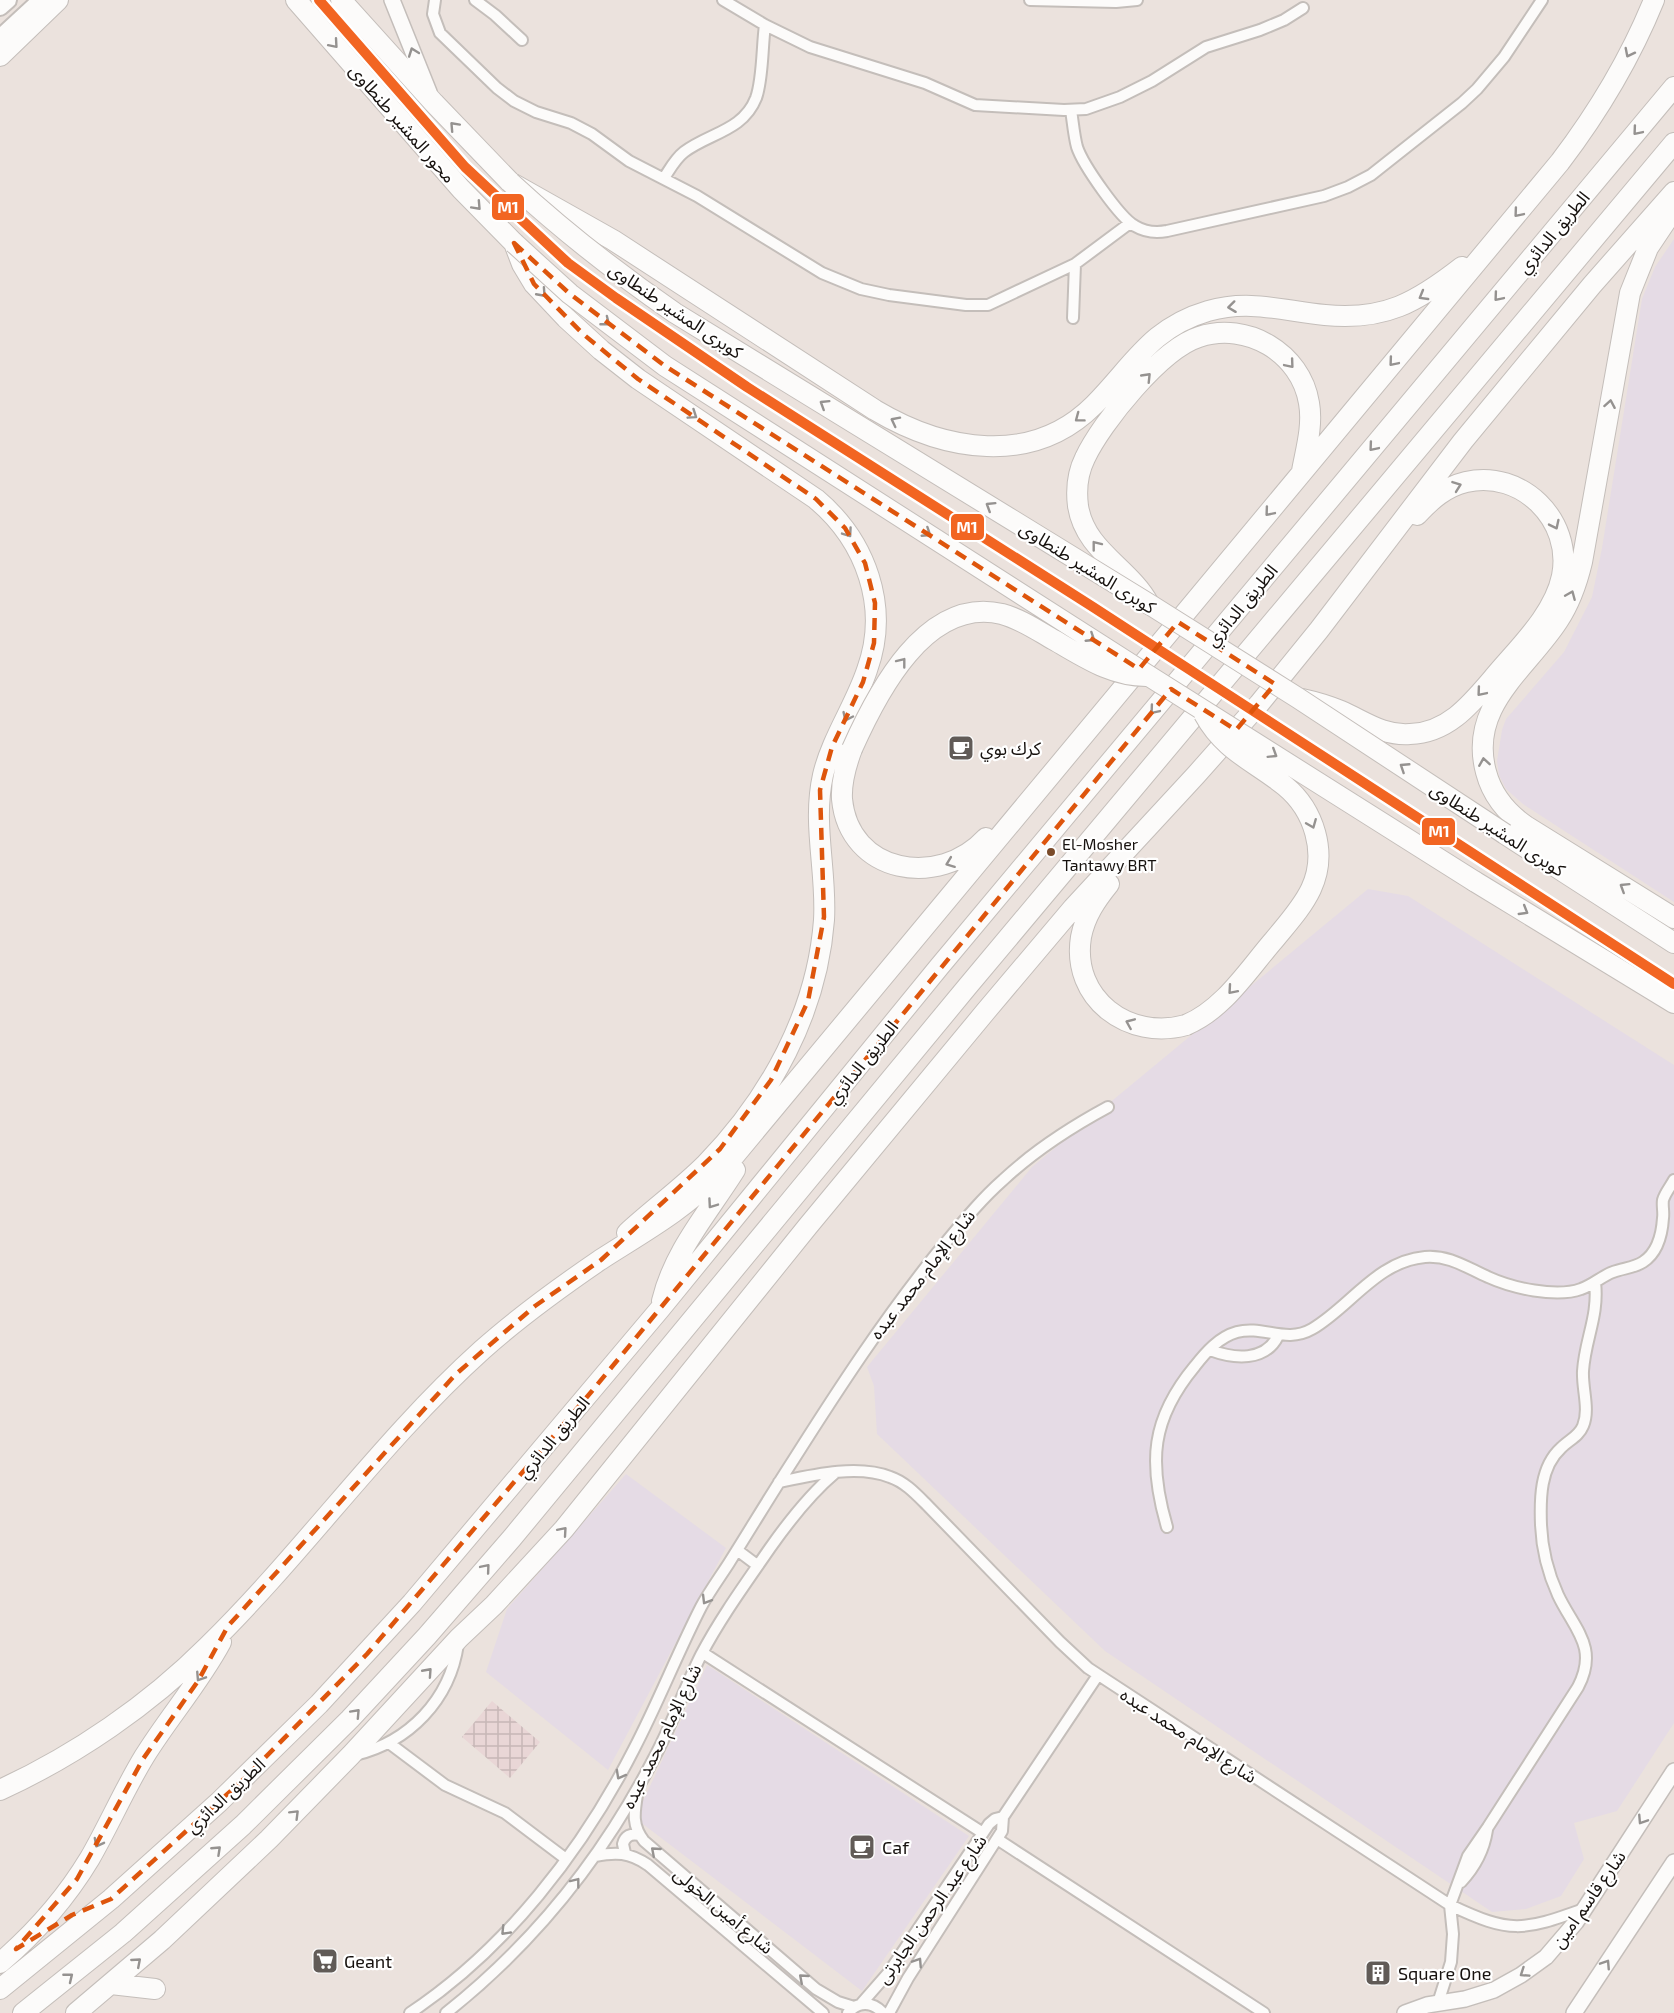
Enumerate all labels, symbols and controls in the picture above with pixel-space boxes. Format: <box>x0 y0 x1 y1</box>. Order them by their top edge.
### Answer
one-way arrow <box>327 37 338 48</box>
one-way arrow <box>407 47 420 57</box>
one-way arrow <box>1625 47 1637 58</box>
street label: محور المشير طنطاوى <box>345 59 461 188</box>
one-way arrow <box>451 122 462 133</box>
one-way arrow <box>1633 125 1644 136</box>
street label: الطريق الدائري <box>1512 186 1596 280</box>
line badge: M1 <box>491 193 525 221</box>
text: M1 <box>497 197 519 216</box>
one-way arrow <box>470 199 481 210</box>
one-way arrow <box>1514 206 1525 217</box>
street label: كوبرى المشير طنطاوى <box>605 257 747 364</box>
one-way arrow <box>535 286 546 297</box>
one-way arrow <box>1419 288 1429 300</box>
one-way arrow <box>1494 290 1505 301</box>
one-way arrow <box>1228 300 1237 312</box>
one-way arrow <box>599 315 610 326</box>
one-way arrow <box>1389 355 1400 366</box>
one-way arrow <box>1283 357 1294 368</box>
one-way arrow <box>1139 373 1150 384</box>
one-way arrow <box>1603 399 1615 409</box>
one-way arrow <box>820 400 830 412</box>
one-way arrow <box>687 408 698 419</box>
one-way arrow <box>1074 410 1085 421</box>
one-way arrow <box>890 417 901 428</box>
one-way arrow <box>1369 440 1380 451</box>
one-way arrow <box>1450 481 1461 493</box>
one-way arrow <box>986 502 996 514</box>
one-way arrow <box>1265 505 1276 516</box>
line badge: M1 <box>950 513 985 541</box>
street label: كوبرى المشير طنطاوى <box>1015 516 1161 619</box>
text: M1 <box>956 517 978 536</box>
one-way arrow <box>1547 519 1559 530</box>
one-way arrow <box>920 525 931 536</box>
one-way arrow <box>841 526 852 537</box>
one-way arrow <box>1093 541 1104 552</box>
street label: الطريق الدائري <box>1200 559 1284 653</box>
one-way arrow <box>1564 590 1576 601</box>
one-way arrow <box>1085 631 1095 643</box>
one-way arrow <box>895 658 906 669</box>
one-way arrow <box>1477 685 1488 696</box>
one-way arrow <box>1150 703 1161 714</box>
one-way arrow <box>842 710 854 721</box>
cafe icon: كرك بوي <box>946 733 976 763</box>
place label: كرك بوي <box>980 737 1042 762</box>
one-way arrow <box>1267 746 1277 758</box>
one-way arrow <box>1478 758 1491 768</box>
one-way arrow <box>1399 764 1410 775</box>
street label: كوبرى المشير طنطاوى <box>1426 777 1570 882</box>
line badge: M1 <box>1421 817 1456 846</box>
one-way arrow <box>1305 818 1317 829</box>
text: M1 <box>1428 821 1450 840</box>
place label: El-Mosher Tantawy BRT <box>1062 834 1157 874</box>
marker: El-Mosher Tantawy BRT <box>1045 846 1057 858</box>
one-way arrow <box>946 855 956 868</box>
one-way arrow <box>1620 884 1631 895</box>
one-way arrow <box>1518 904 1528 916</box>
one-way arrow <box>1228 983 1239 994</box>
street label: الطريق الدائري <box>822 1016 905 1110</box>
one-way arrow <box>1125 1018 1136 1030</box>
one-way arrow <box>708 1197 719 1208</box>
street label: شارع الإمام محمد عبده <box>865 1205 983 1346</box>
street label: الطريق الدائري <box>512 1391 596 1485</box>
one-way arrow <box>555 1527 566 1538</box>
one-way arrow <box>479 1564 490 1575</box>
one-way arrow <box>702 1594 713 1604</box>
street label: شارع الإمام محمد عبده <box>616 1660 709 1814</box>
one-way arrow <box>421 1668 432 1679</box>
one-way arrow <box>196 1671 207 1682</box>
street label: شارع الإمام محمد عبده <box>1114 1683 1261 1791</box>
one-way arrow <box>349 1709 360 1720</box>
street label: الطريق الدائري <box>181 1753 272 1840</box>
one-way arrow <box>616 1769 628 1779</box>
one-way arrow <box>287 1811 298 1822</box>
one-way arrow <box>1638 1813 1649 1824</box>
street label: شارع عبد الرحمن الجابرتى <box>871 1830 994 1990</box>
cafe icon: Caf <box>847 1832 877 1862</box>
place label: Caf <box>882 1836 910 1858</box>
one-way arrow <box>94 1837 105 1847</box>
one-way arrow <box>210 1846 221 1857</box>
street label: شارع قاسم امين <box>1546 1846 1633 1954</box>
one-way arrow <box>651 1848 662 1859</box>
street label: شارع أمين الخولى <box>667 1862 778 1961</box>
one-way arrow <box>568 1878 579 1889</box>
one-way arrow <box>501 1925 512 1935</box>
supermarket icon: Geant <box>310 1946 340 1976</box>
place label: Geant <box>344 1950 392 1972</box>
one-way arrow <box>130 1958 141 1969</box>
one-way arrow <box>911 1958 922 1969</box>
building icon: Square One <box>1363 1958 1393 1988</box>
one-way arrow <box>1599 1960 1611 1970</box>
place label: Square One <box>1398 1962 1491 1984</box>
one-way arrow <box>1520 1966 1531 1977</box>
one-way arrow <box>62 1973 73 1984</box>
one-way arrow <box>799 1974 810 1985</box>

